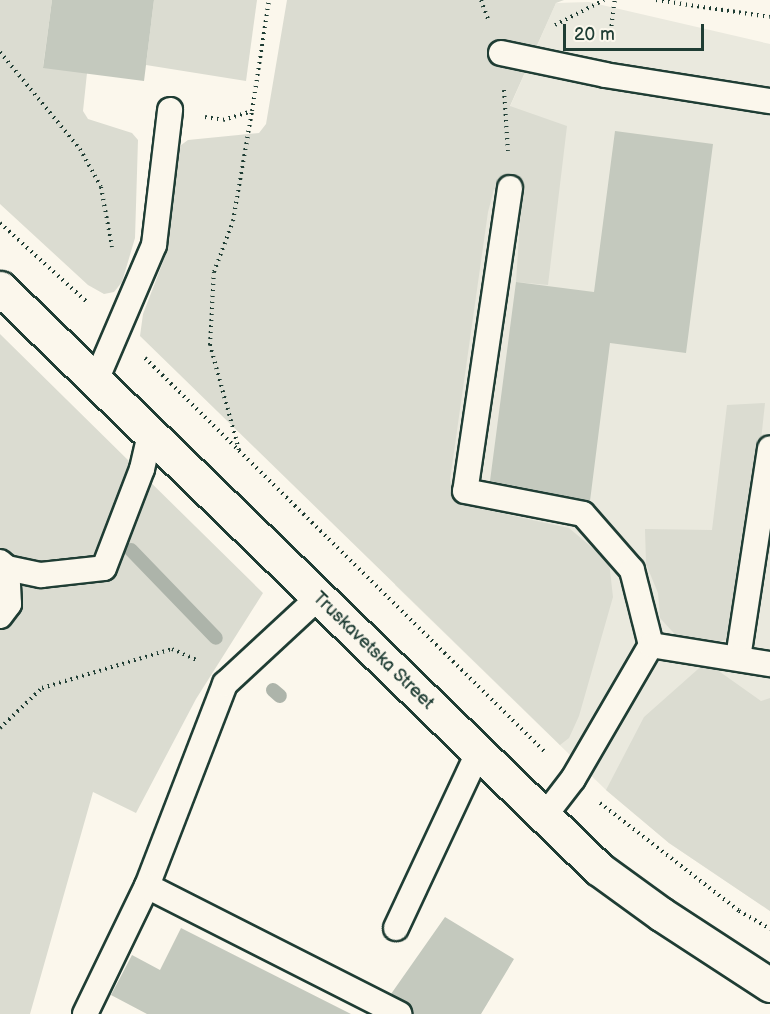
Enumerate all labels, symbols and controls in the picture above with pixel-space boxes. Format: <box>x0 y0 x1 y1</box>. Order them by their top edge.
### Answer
scale bar <box>566 12 707 50</box>
text: 20 m <box>574 24 615 45</box>
street label: Truskavetska Street <box>308 588 438 714</box>

